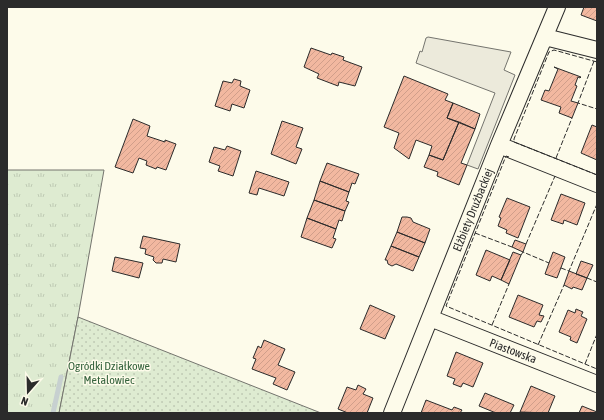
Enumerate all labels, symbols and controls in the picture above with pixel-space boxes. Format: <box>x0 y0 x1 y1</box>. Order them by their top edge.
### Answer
street label: Elżbiety Drużbackiej <box>450 166 496 254</box>
street label: Piastowska <box>487 336 539 366</box>
park label: Ogródki Działkowe Metalowiec <box>68 359 150 387</box>
north arrow <box>8 372 48 412</box>
text: N <box>19 395 30 408</box>

